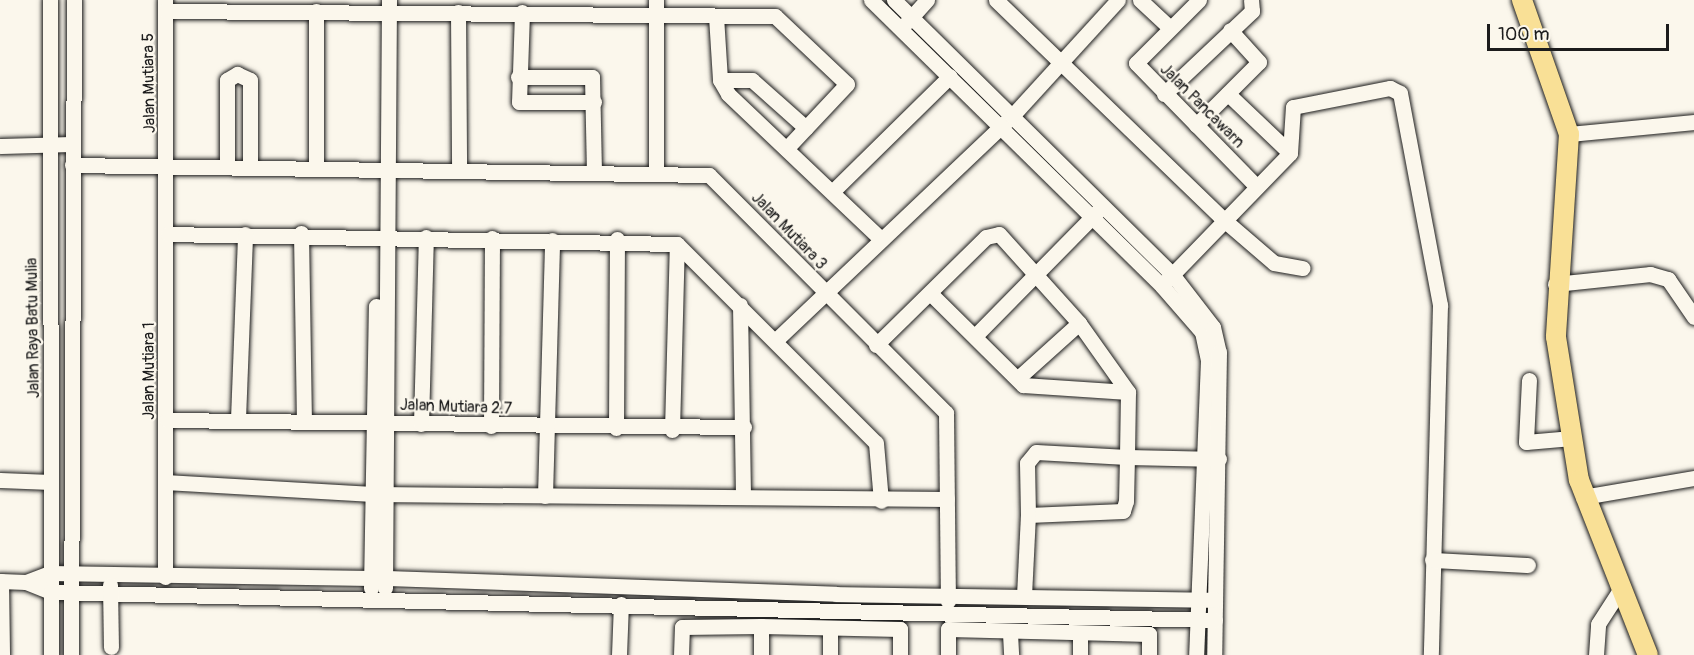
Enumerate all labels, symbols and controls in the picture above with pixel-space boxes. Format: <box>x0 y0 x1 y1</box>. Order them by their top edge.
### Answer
scale bar <box>1490 12 1672 50</box>
text: 100 m <box>1498 23 1550 46</box>
street label: Jalan Mutiara 5 <box>139 33 159 133</box>
street label: Jalan Pancawarn <box>1156 60 1248 152</box>
street label: Jalan Mutiara 3 <box>747 188 831 274</box>
street label: Jalan Raya Batu Mulia <box>22 258 44 398</box>
street label: Jalan Mutiara 1 <box>139 322 159 420</box>
street label: Jalan Mutiara 2.7 <box>400 395 512 419</box>

